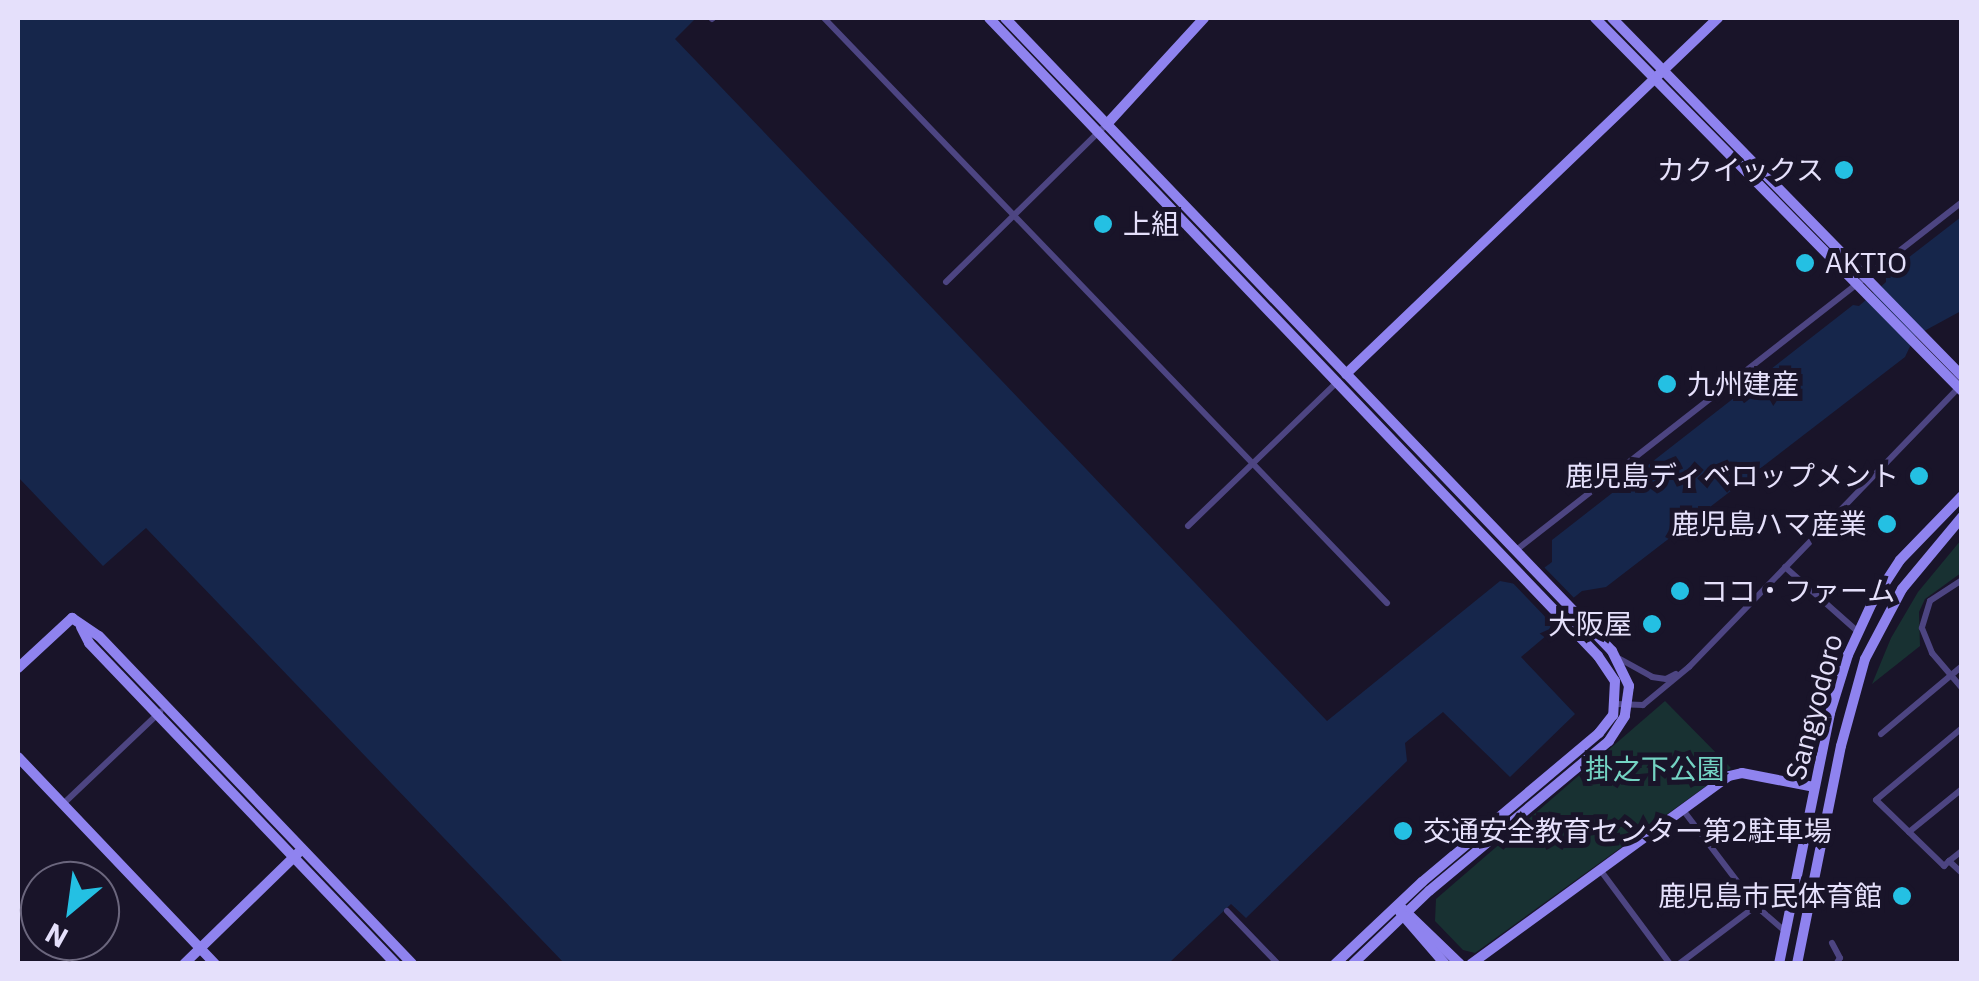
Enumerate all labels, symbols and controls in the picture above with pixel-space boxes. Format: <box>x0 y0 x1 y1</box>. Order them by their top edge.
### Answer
place label: カクイックス <box>1656 153 1824 187</box>
marker: カクイックス <box>1833 159 1855 181</box>
place label: 上組 <box>1123 207 1179 241</box>
marker: 上組 <box>1092 213 1114 235</box>
place label: AKTIO <box>1825 246 1907 280</box>
marker: AKTIO <box>1794 252 1816 274</box>
place label: 九州建産 <box>1687 367 1799 401</box>
marker: 九州建産 <box>1656 373 1678 395</box>
place label: 鹿児島ディベロップメント <box>1563 459 1899 493</box>
marker: 鹿児島ディベロップメント <box>1908 465 1930 487</box>
place label: 鹿児島ハマ産業 <box>1671 507 1867 541</box>
marker: 鹿児島ハマ産業 <box>1876 513 1898 535</box>
place label: ココ・ファーム <box>1700 574 1896 608</box>
marker: ココ・ファーム <box>1669 580 1691 602</box>
place label: 大阪屋 <box>1548 607 1632 641</box>
marker: 大阪屋 <box>1641 613 1663 635</box>
street label: Sangyodoro <box>1778 631 1850 783</box>
park label: 掛之下公園 <box>1585 752 1725 786</box>
place label: 交通安全教育センター第2駐車場 <box>1423 814 1832 848</box>
marker: 交通安全教育センター第2駐車場 <box>1392 820 1414 842</box>
north arrow <box>20 861 120 961</box>
place label: 鹿児島市民体育館 <box>1658 879 1882 913</box>
marker: 鹿児島市民体育館 <box>1891 885 1913 907</box>
text: N <box>38 915 74 957</box>

